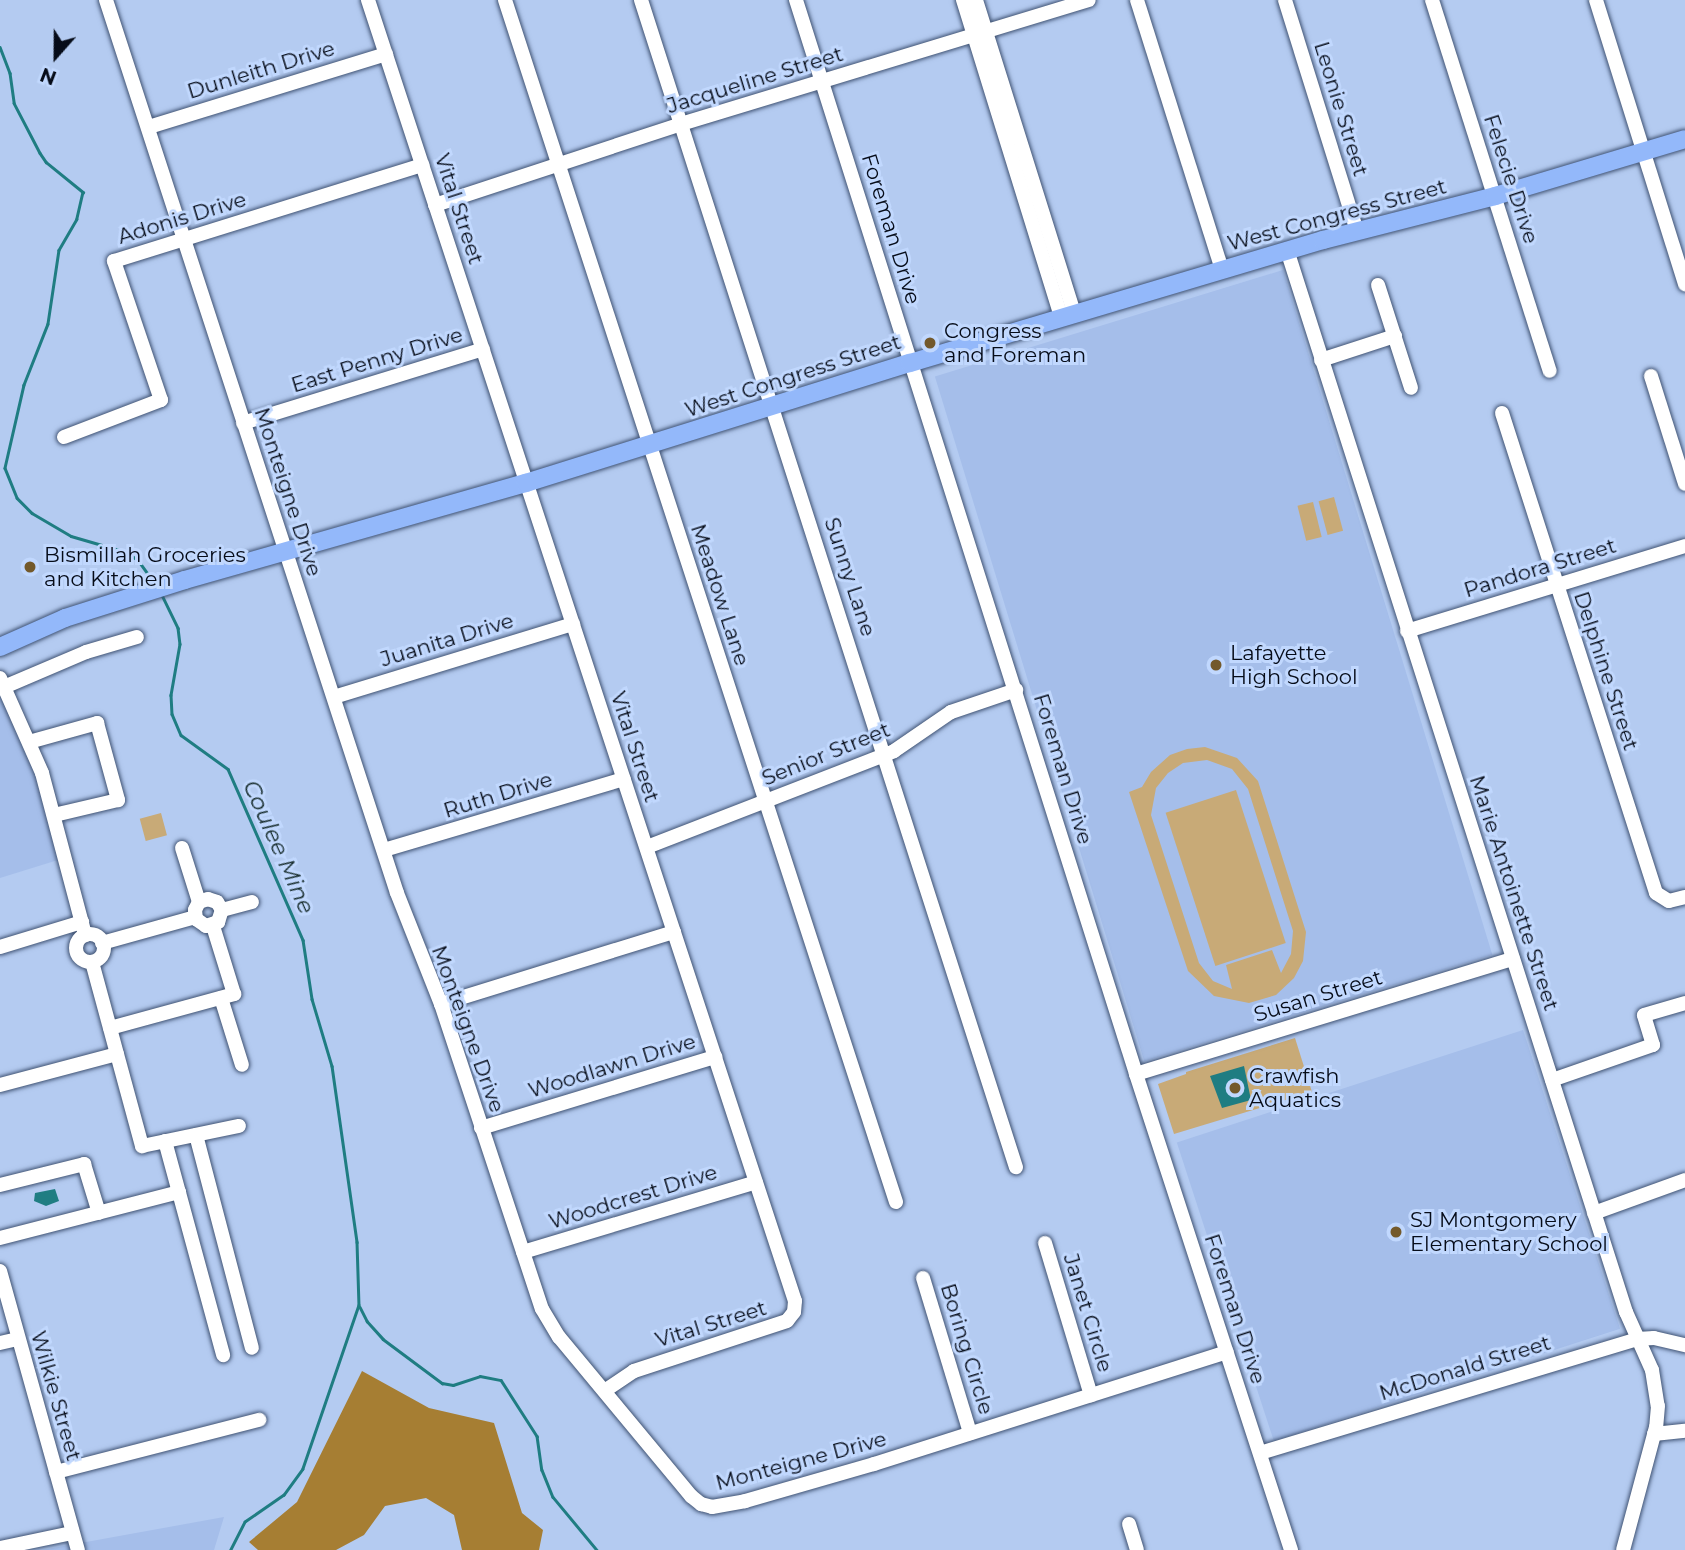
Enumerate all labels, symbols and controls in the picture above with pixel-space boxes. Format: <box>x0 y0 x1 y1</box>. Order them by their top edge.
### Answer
north arrow <box>21 21 91 91</box>
street label: Dunleith Drive <box>184 36 338 104</box>
street label: Leonie Street <box>1309 39 1373 179</box>
street label: Jacqueline Street <box>664 41 846 119</box>
text: N <box>37 63 60 90</box>
street label: Felecie Drive <box>1478 111 1544 247</box>
street label: Vital Street <box>429 150 489 268</box>
street label: Foreman Drive <box>856 151 926 307</box>
street label: West Congress Street <box>1225 174 1449 256</box>
street label: Adonis Drive <box>115 187 249 249</box>
place label: Congress and Foreman <box>944 318 1086 368</box>
street label: East Penny Drive <box>288 322 466 398</box>
street label: West Congress Street <box>682 329 904 423</box>
marker: Congress and Foreman <box>922 335 938 351</box>
street label: Monteigne Drive <box>249 405 327 579</box>
street label: Sunny Lane <box>819 514 881 640</box>
street label: Meadow Lane <box>685 521 755 669</box>
street label: Pandora Street <box>1461 533 1619 603</box>
place label: Bismillah Groceries and Kitchen <box>44 542 246 592</box>
marker: Bismillah Groceries and Kitchen <box>22 559 38 575</box>
street label: Delphine Street <box>1568 588 1644 754</box>
street label: Juanita Drive <box>377 608 517 672</box>
place label: Lafayette High School <box>1230 640 1358 690</box>
marker: Lafayette High School <box>1208 657 1224 673</box>
street label: Vital Street <box>605 688 665 806</box>
street label: Foreman Drive <box>1028 691 1098 847</box>
street label: Senior Street <box>758 717 894 791</box>
street label: Ruth Drive <box>441 767 555 823</box>
street label: Marie Antoinette Street <box>1464 772 1564 1014</box>
water label: Coulee Mine <box>237 776 321 918</box>
street label: Monteigne Drive <box>426 942 510 1116</box>
street label: Susan Street <box>1251 965 1385 1027</box>
street label: Woodlawn Drive <box>525 1029 699 1103</box>
place label: Crawfish Aquatics <box>1249 1063 1341 1113</box>
marker: Crawfish Aquatics <box>1227 1080 1243 1096</box>
street label: Woodcrest Drive <box>546 1159 720 1235</box>
place label: SJ Montgomery Elementary School <box>1410 1207 1608 1257</box>
marker: SJ Montgomery Elementary School <box>1388 1224 1404 1240</box>
street label: Foreman Drive <box>1199 1231 1271 1387</box>
street label: Janet Circle <box>1058 1251 1118 1375</box>
street label: Boring Circle <box>935 1280 999 1418</box>
street label: Vital Street <box>652 1295 770 1353</box>
street label: Wilkie Street <box>25 1328 87 1464</box>
street label: McDonald Street <box>1376 1330 1554 1406</box>
street label: Monteigne Drive <box>713 1426 889 1496</box>

